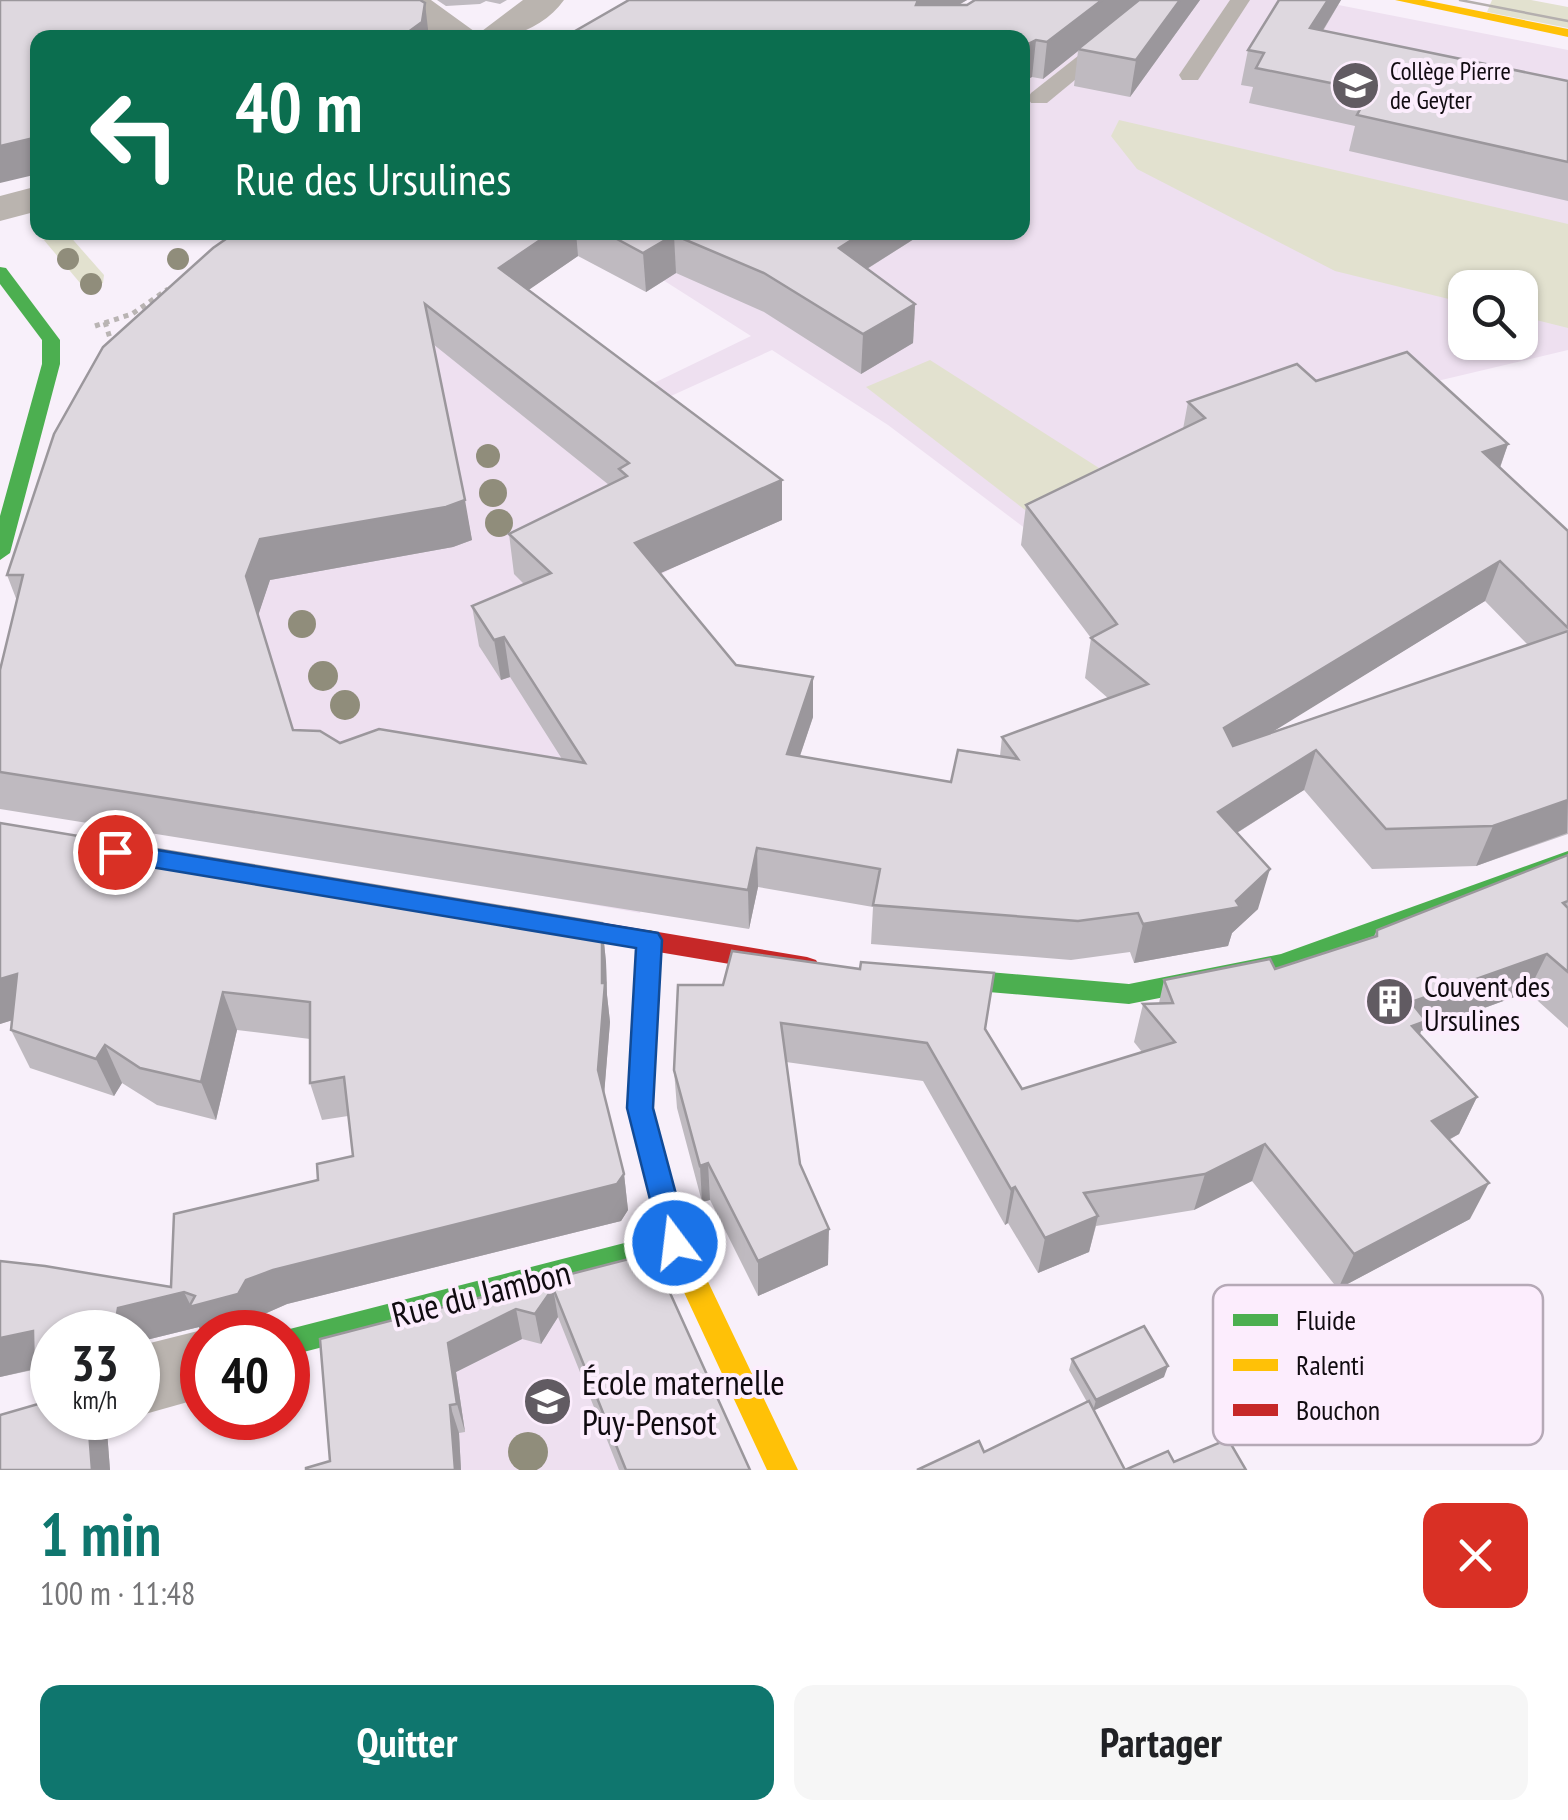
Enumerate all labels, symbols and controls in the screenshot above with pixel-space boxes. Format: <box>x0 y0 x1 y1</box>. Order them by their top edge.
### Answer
place label: Collège Pierre de Geyter <box>1390 55 1511 116</box>
school or university icon: Collège Pierre de Geyter <box>1329 59 1381 111</box>
text: 40 m <box>235 61 363 151</box>
icon: left <box>70 70 200 200</box>
text: Rue des Ursulines <box>235 149 511 207</box>
map controls <box>1448 270 1538 360</box>
button: search <box>1448 270 1538 360</box>
pin <box>73 810 158 895</box>
icon: arrive <box>88 825 143 880</box>
place label: Couvent des Ursulines <box>1424 966 1550 1039</box>
building icon: Couvent des Ursulines <box>1363 976 1415 1028</box>
position arrow <box>623 1191 727 1295</box>
street label: Rue du Jambon <box>387 1249 575 1337</box>
legend <box>1213 1285 1543 1445</box>
text: Fluide <box>1296 1301 1356 1338</box>
speed limit sign: 40 <box>180 1310 310 1440</box>
text: 33 <box>71 1330 119 1395</box>
text: Ralenti <box>1296 1346 1365 1383</box>
place label: École maternelle Puy-Pensot <box>582 1359 785 1445</box>
school or university icon: École maternelle Puy-Pensot <box>521 1376 573 1428</box>
text: km/h <box>73 1384 117 1416</box>
text: Bouchon <box>1296 1391 1380 1428</box>
text: 1 min <box>40 1495 161 1573</box>
button: close <box>1423 1503 1528 1608</box>
text: 100 m · 11:48 <box>40 1572 195 1614</box>
button: Quitter <box>40 1685 774 1800</box>
button: Partager <box>794 1685 1528 1800</box>

